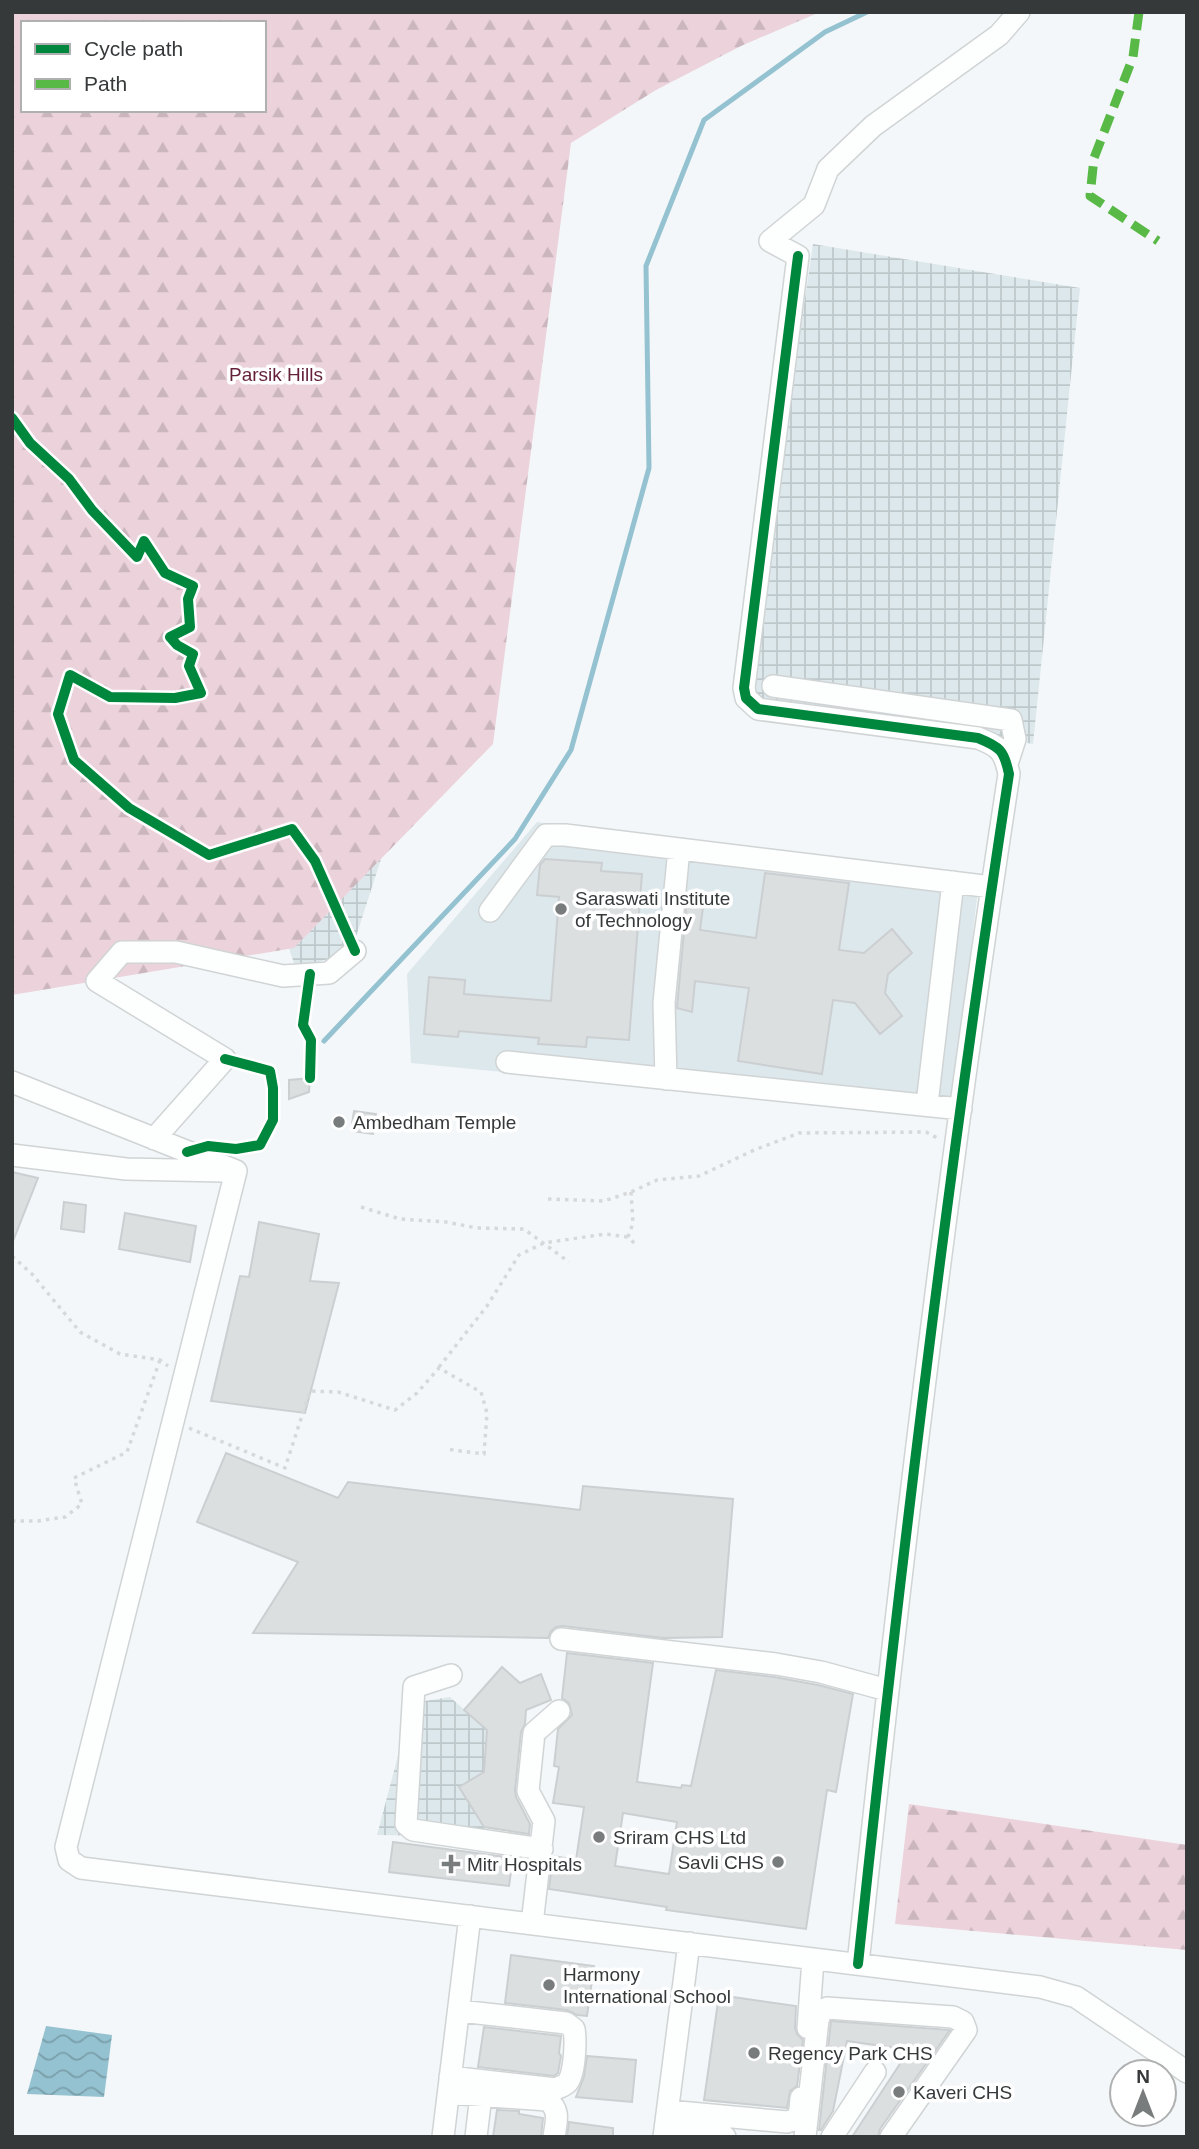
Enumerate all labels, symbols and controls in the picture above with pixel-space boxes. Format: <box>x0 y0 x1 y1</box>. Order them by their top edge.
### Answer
legend <box>21 21 266 112</box>
text: Cycle path <box>84 37 183 60</box>
text: Path <box>84 72 127 95</box>
park label: Parsik Hills <box>229 364 323 385</box>
place label: Saraswati Institute of Technology <box>575 888 730 931</box>
marker: Saraswati Institute of Technology <box>553 901 569 917</box>
place label: Ambedham Temple <box>353 1112 516 1133</box>
marker: Ambedham Temple <box>331 1114 347 1130</box>
place label: Sriram CHS Ltd <box>613 1827 746 1848</box>
marker: Sriram CHS Ltd <box>591 1829 607 1845</box>
place label: Savli CHS <box>677 1852 764 1873</box>
marker: Mitr Hospitals <box>441 1854 461 1874</box>
place label: Mitr Hospitals <box>467 1854 582 1875</box>
marker: Savli CHS <box>770 1854 786 1870</box>
place label: Harmony International School <box>563 1964 731 2007</box>
marker: Harmony International School <box>541 1977 557 1993</box>
place label: Regency Park CHS <box>768 2043 933 2064</box>
marker: Regency Park CHS <box>746 2045 762 2061</box>
north arrow <box>1108 2058 1178 2128</box>
text: N <box>1136 2066 1150 2087</box>
place label: Kaveri CHS <box>913 2082 1012 2103</box>
marker: Kaveri CHS <box>891 2084 907 2100</box>

